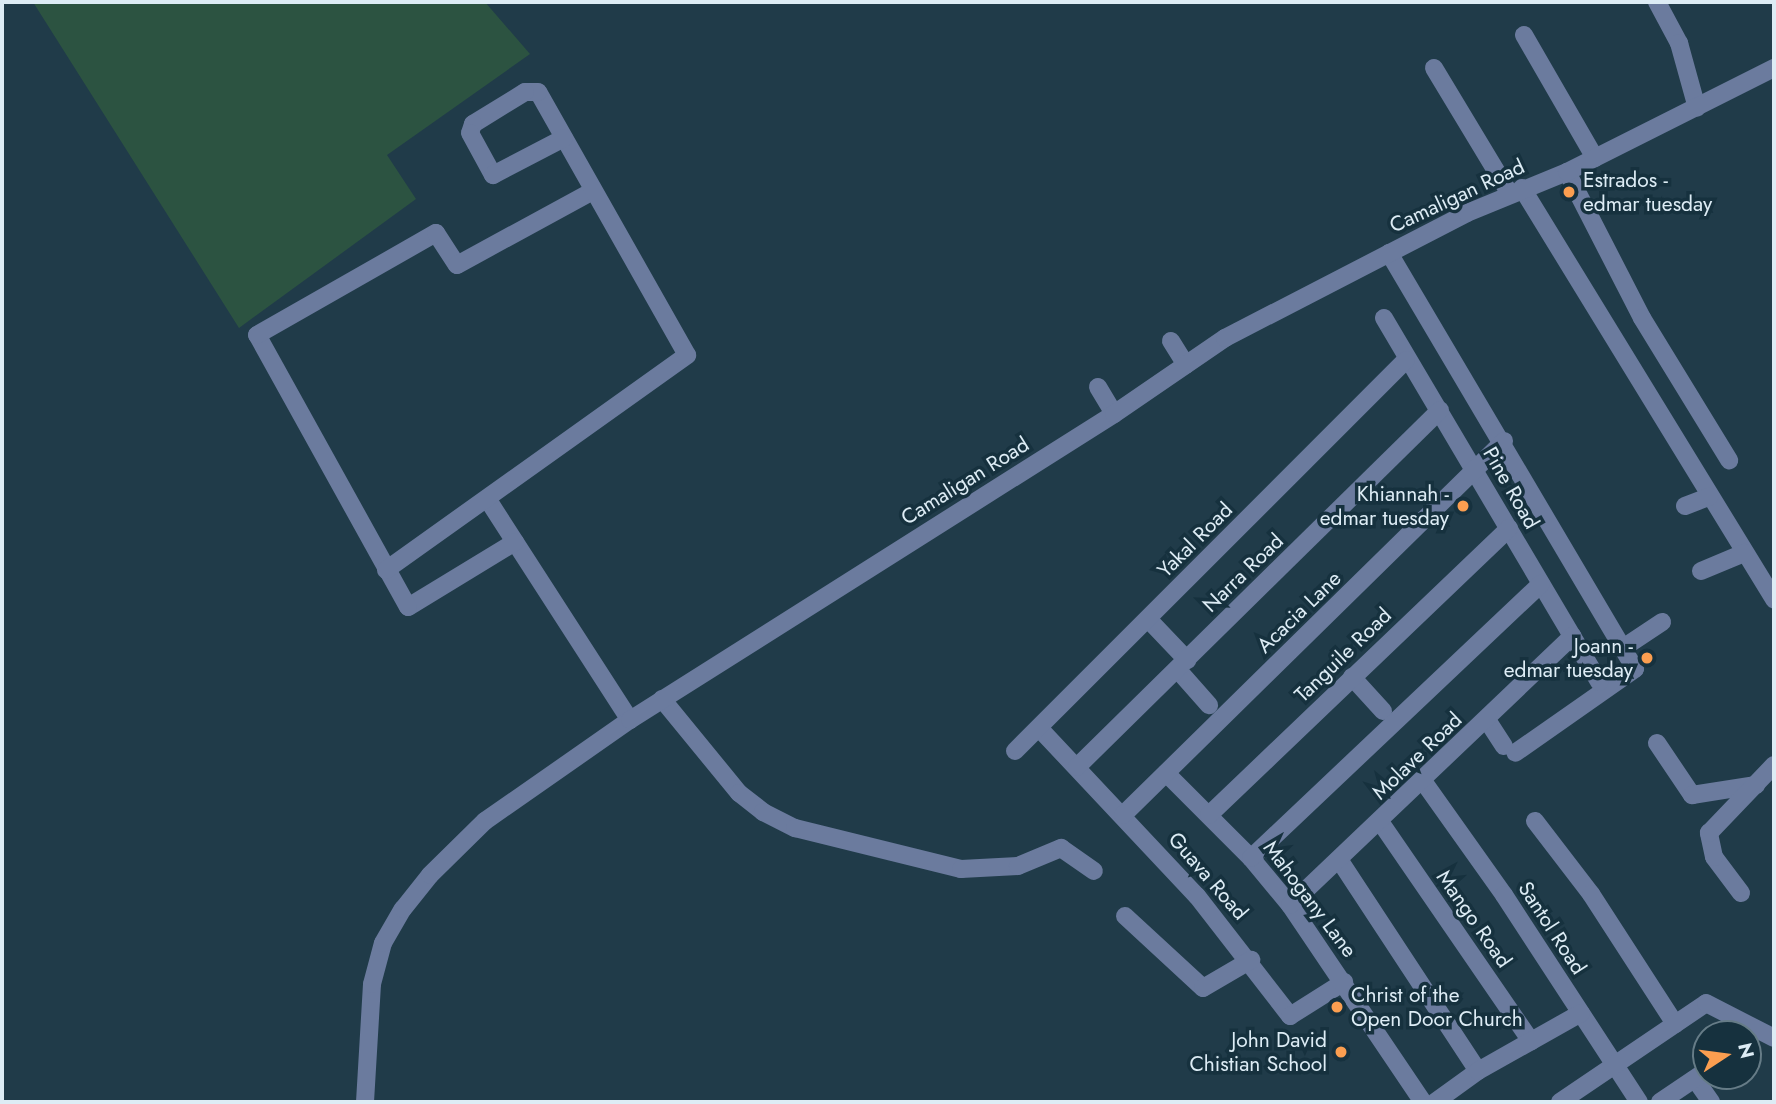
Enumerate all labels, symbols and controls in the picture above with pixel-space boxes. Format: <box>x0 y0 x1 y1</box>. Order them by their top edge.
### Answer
street label: Camaligan Road <box>1386 154 1528 238</box>
place label: Estrados - edmar tuesday <box>1583 167 1712 217</box>
marker: Estrados - edmar tuesday <box>1561 184 1577 200</box>
street label: Camaligan Road <box>896 432 1034 530</box>
street label: Pine Road <box>1477 443 1545 533</box>
place label: Khiannah - edmar tuesday <box>1320 481 1449 531</box>
street label: Yakal Road <box>1152 497 1238 583</box>
marker: Khiannah - edmar tuesday <box>1455 498 1471 514</box>
street label: Narra Road <box>1197 528 1289 618</box>
street label: Acacia Lane <box>1252 566 1346 658</box>
street label: Tanguile Road <box>1289 603 1397 707</box>
place label: Joann - edmar tuesday <box>1504 633 1633 683</box>
marker: Joann - edmar tuesday <box>1639 650 1655 666</box>
street label: Molave Road <box>1367 707 1467 805</box>
street label: Guava Road <box>1163 827 1253 925</box>
street label: Mahogany Lane <box>1258 836 1362 962</box>
street label: Mango Road <box>1431 865 1517 973</box>
street label: Santol Road <box>1513 877 1591 979</box>
place label: Christ of the Open Door Church <box>1351 982 1523 1032</box>
marker: Christ of the Open Door Church <box>1329 999 1345 1015</box>
north arrow <box>1692 1020 1762 1090</box>
place label: John David Chistian School <box>1189 1027 1327 1077</box>
text: N <box>1731 1040 1761 1061</box>
marker: John David Chistian School <box>1333 1044 1349 1060</box>

